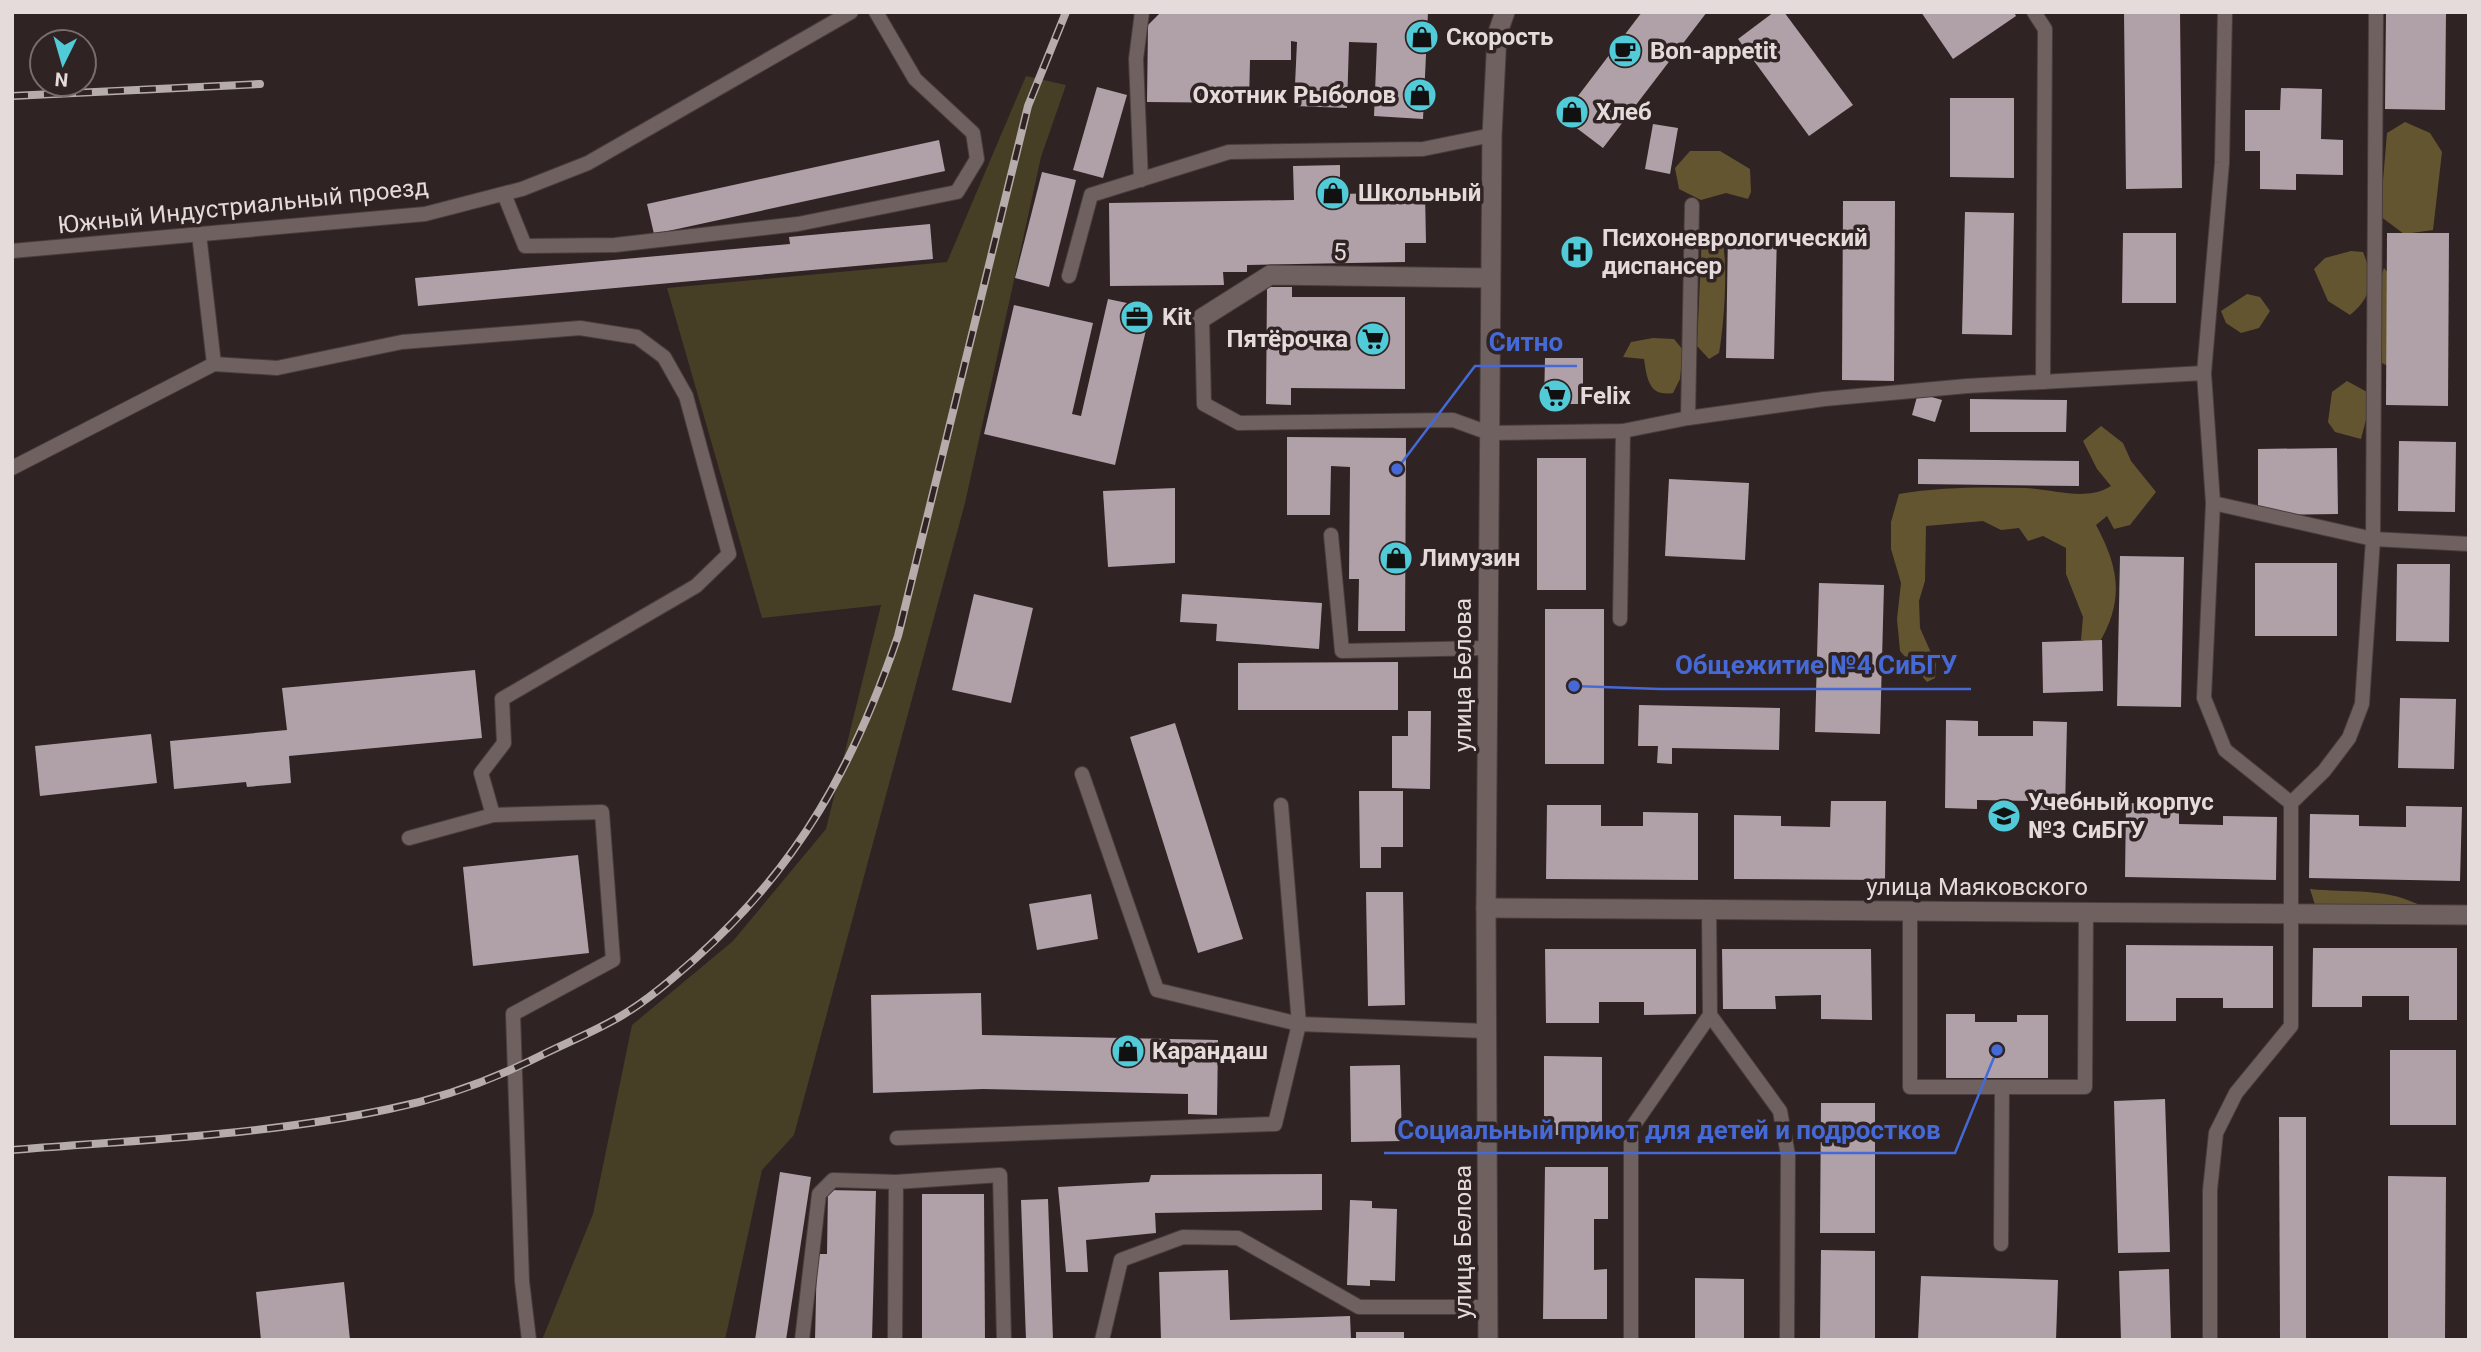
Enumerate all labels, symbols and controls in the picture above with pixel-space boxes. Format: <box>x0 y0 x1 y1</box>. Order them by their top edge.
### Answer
shop icon: Скорость <box>1403 18 1441 56</box>
place label: Скорость <box>1446 23 1553 51</box>
north arrow <box>28 28 98 98</box>
cafe icon: Bon-appetit <box>1606 32 1644 70</box>
place label: Bon-appetit <box>1650 37 1777 65</box>
text: N <box>54 67 69 91</box>
shop icon: Охотник Рыболов <box>1401 76 1439 114</box>
place label: Охотник Рыболов <box>1192 81 1396 109</box>
shop icon: Хлеб <box>1553 93 1591 131</box>
place label: Хлеб <box>1596 98 1652 126</box>
street label: Южный Индустриальный проезд <box>56 173 430 239</box>
shop icon: Школьный <box>1314 174 1352 212</box>
place label: Школьный <box>1358 179 1481 207</box>
place label: Психоневрологический диспансер <box>1602 224 1868 280</box>
hospital icon: Психоневрологический диспансер <box>1558 233 1596 271</box>
street label: 5 <box>1333 238 1347 266</box>
office icon: Kit <box>1118 298 1156 336</box>
place label: Kit <box>1162 303 1192 331</box>
callout: Ситно <box>1475 319 1577 366</box>
supermarket icon: Пятёрочка <box>1354 320 1392 358</box>
place label: Пятёрочка <box>1227 325 1348 353</box>
text: Ситно <box>1489 327 1563 357</box>
supermarket icon: Felix <box>1536 377 1574 415</box>
place label: Felix <box>1580 382 1632 410</box>
shop icon: Лимузин <box>1377 539 1415 577</box>
place label: Лимузин <box>1420 544 1520 572</box>
street label: улица Белова <box>1449 598 1477 752</box>
callout: Общежитие №4 СиБГУ <box>1660 642 1971 689</box>
text: Общежитие №4 СиБГУ <box>1675 650 1958 680</box>
place label: Учебный корпус №3 СиБГУ <box>2028 788 2214 844</box>
school or university icon: Учебный корпус №3 СиБГУ <box>1985 797 2023 835</box>
street label: улица Маяковского <box>1866 873 2088 901</box>
shop icon: Карандаш <box>1109 1032 1147 1070</box>
place label: Карандаш <box>1152 1037 1268 1065</box>
callout: Социальный приют для детей и подростков <box>1384 1106 1955 1153</box>
text: Социальный приют для детей и подростков <box>1397 1115 1941 1145</box>
street label: улица Белова <box>1449 1165 1477 1319</box>

